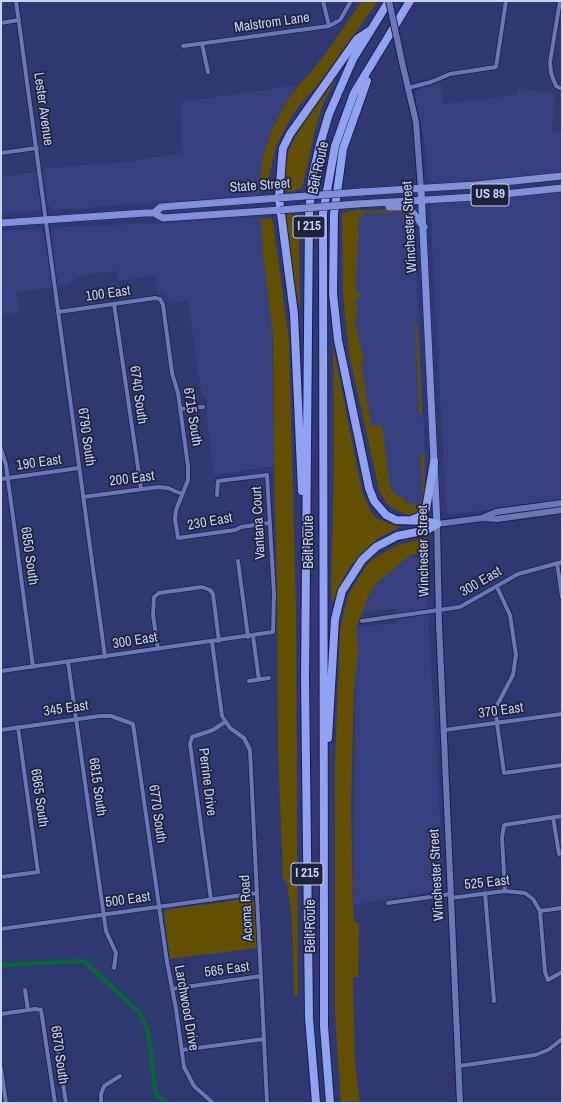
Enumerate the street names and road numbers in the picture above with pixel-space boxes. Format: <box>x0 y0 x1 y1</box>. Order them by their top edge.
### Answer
street label: Malstrom Lane <box>233 9 311 37</box>
street label: Lester Avenue <box>30 71 56 147</box>
street label: Belt Route <box>305 140 333 196</box>
street label: State Street <box>229 176 291 196</box>
street label: Winchester Street <box>399 181 421 273</box>
road number: US 89 <box>471 184 509 206</box>
road number: I 215 <box>293 216 325 238</box>
street label: 100 East <box>84 283 132 305</box>
street label: 6740 South <box>126 365 150 425</box>
street label: 6715 South <box>179 387 205 447</box>
street label: 6790 South <box>74 407 98 467</box>
street label: 190 East <box>15 452 63 474</box>
street label: 200 East <box>108 468 156 490</box>
street label: Vantana Court <box>249 486 269 560</box>
street label: Winchester Street <box>415 505 433 597</box>
street label: 230 East <box>186 510 234 534</box>
street label: Belt Route <box>301 515 317 569</box>
street label: 6850 South <box>17 526 41 586</box>
street label: 300 East <box>457 563 505 601</box>
street label: 300 East <box>111 629 159 653</box>
street label: 345 East <box>42 698 90 720</box>
street label: 370 East <box>477 700 525 722</box>
street label: Perrine Drive <box>195 747 219 817</box>
street label: 6815 South <box>85 757 109 817</box>
street label: 6865 South <box>27 768 51 828</box>
street label: 6770 South <box>145 784 169 844</box>
street label: Winchester Street <box>426 829 448 921</box>
road number: I 215 <box>291 863 323 885</box>
street label: 525 East <box>464 872 510 894</box>
street label: Acoma Road <box>237 874 257 942</box>
street label: 500 East <box>104 889 152 911</box>
street label: Belt Route <box>303 899 319 953</box>
street label: 565 East <box>203 959 251 981</box>
street label: Larchwood Drive <box>170 964 202 1052</box>
street label: 6870 South <box>47 1025 71 1085</box>

